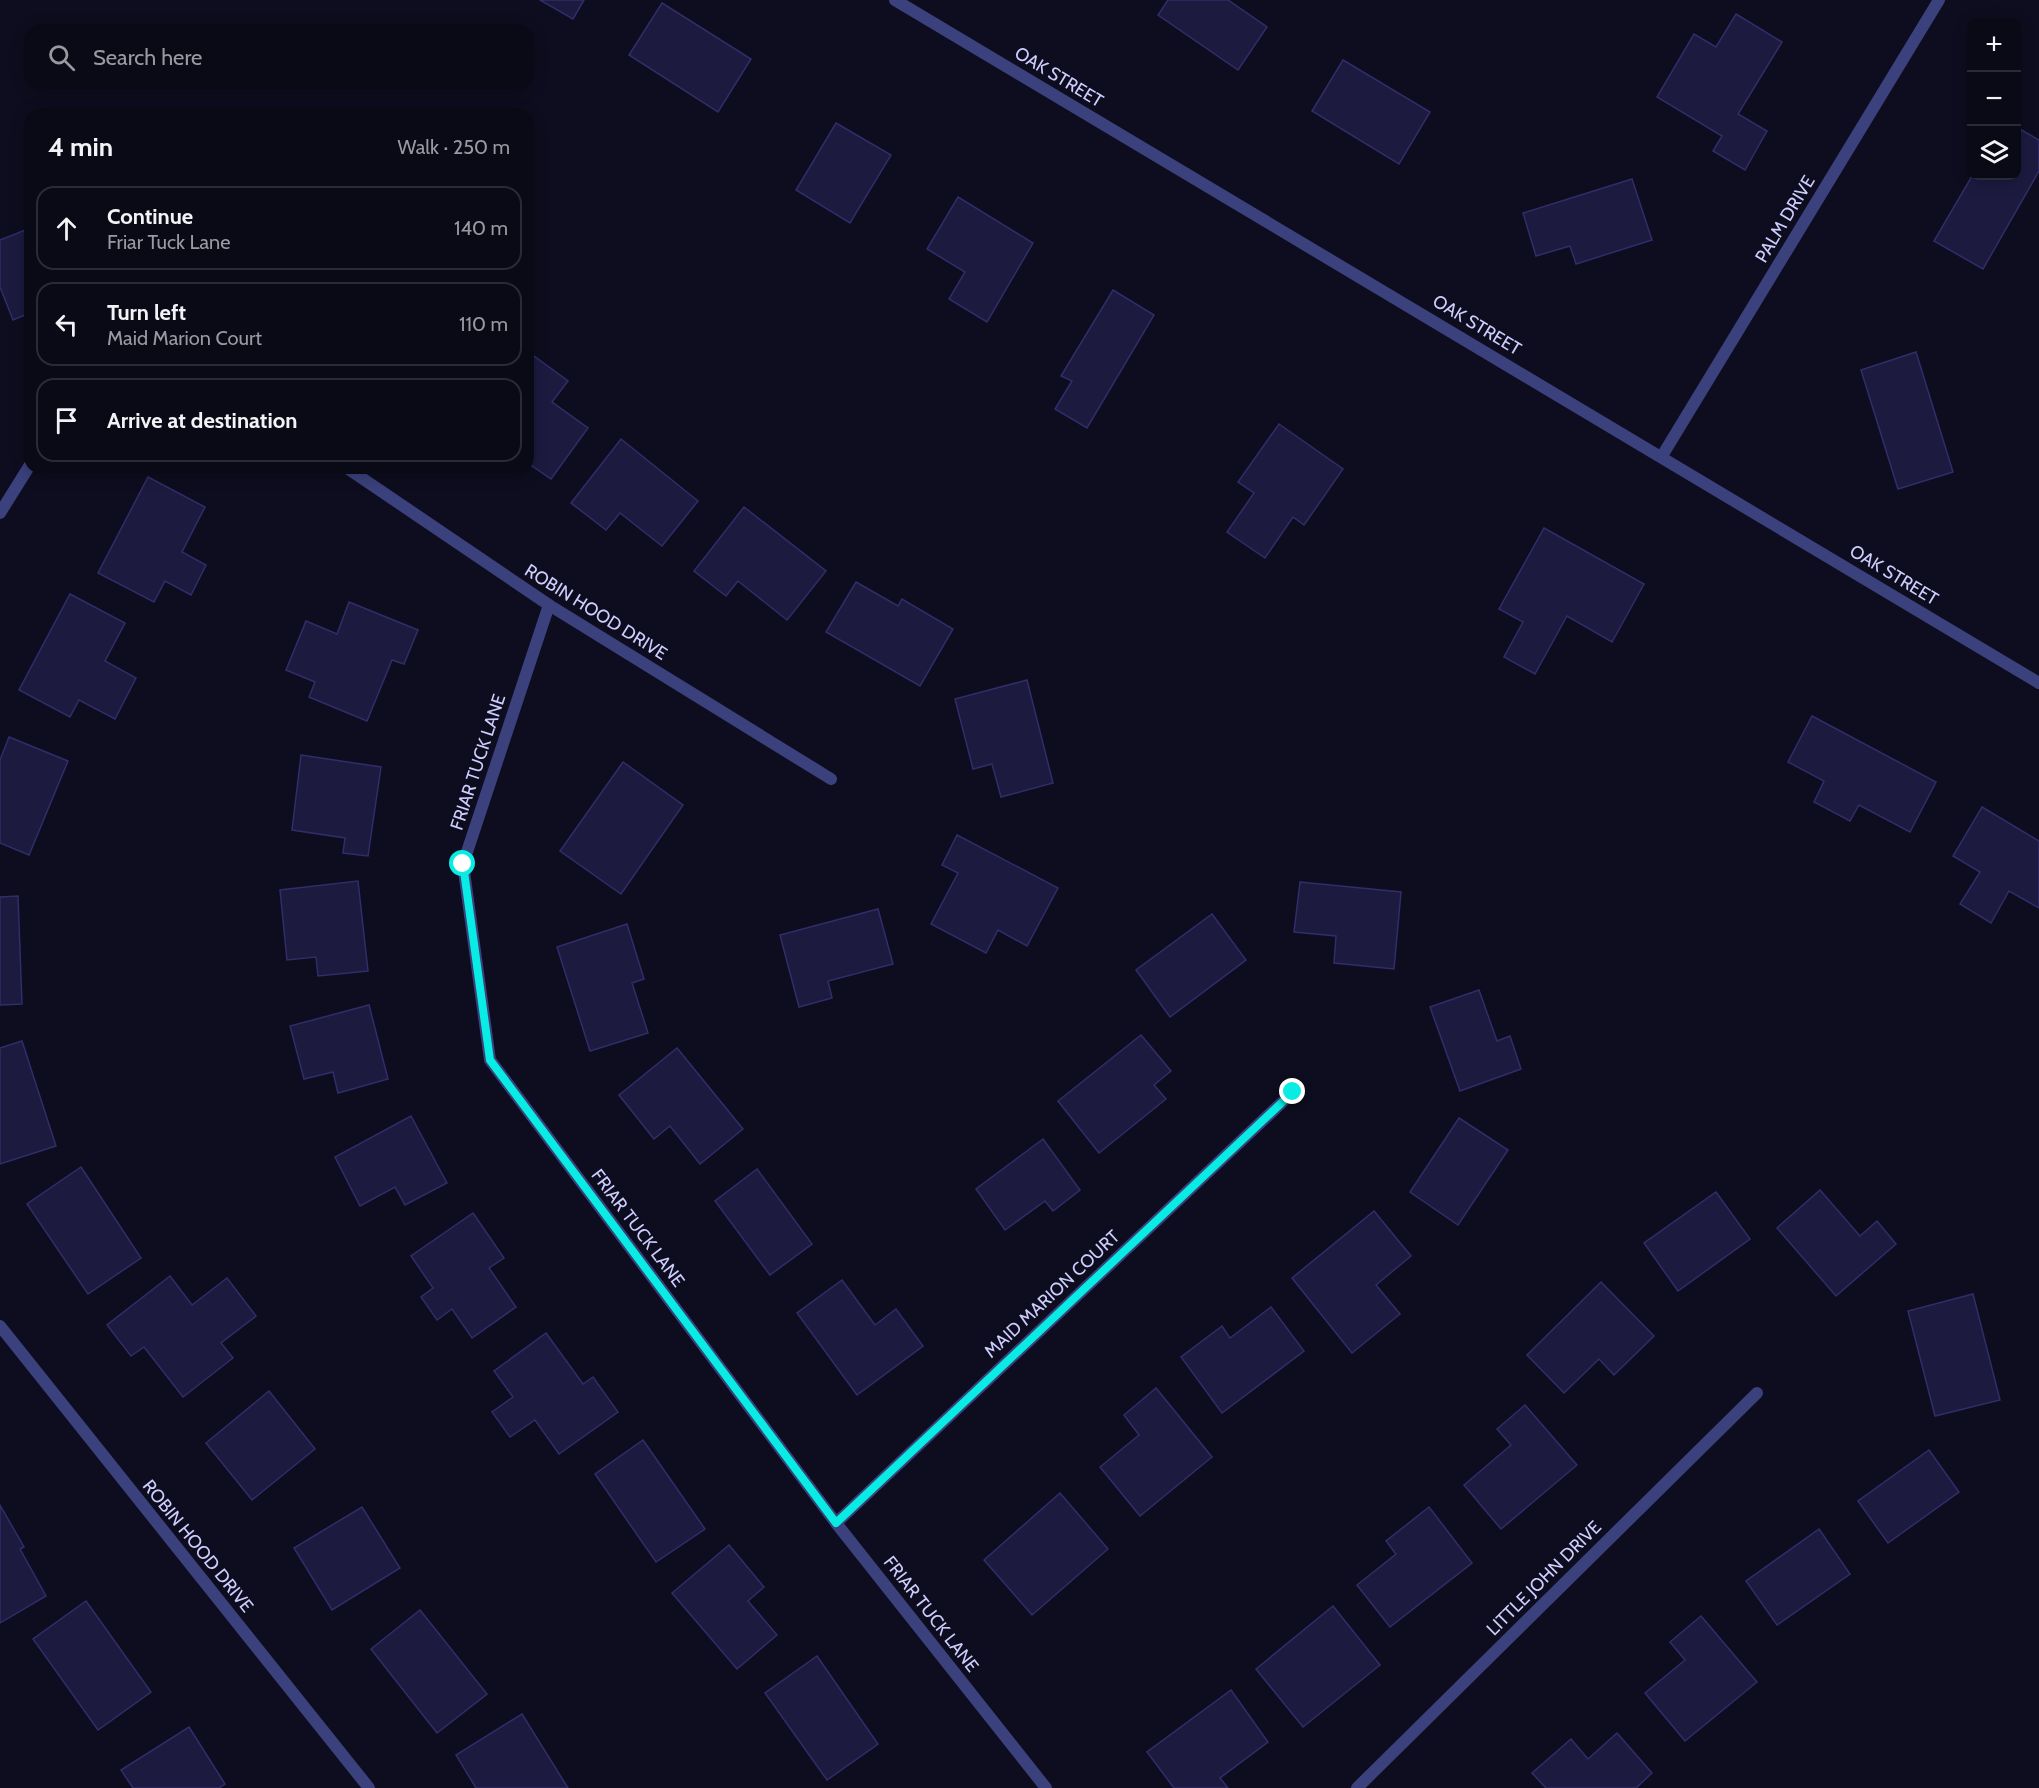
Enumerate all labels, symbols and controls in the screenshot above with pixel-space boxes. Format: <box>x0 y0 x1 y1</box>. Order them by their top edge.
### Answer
map controls <box>1967 18 2021 180</box>
button: + <box>1967 18 2021 72</box>
search box <box>24 24 534 90</box>
icon: search <box>45 41 78 74</box>
street label: OAK STREET <box>1011 42 1108 112</box>
text: Search here <box>93 44 202 71</box>
button: − <box>1967 72 2021 126</box>
button: layers <box>1967 126 2021 180</box>
text: 4 min <box>48 131 113 163</box>
text: Walk · 250 m <box>398 135 510 159</box>
street label: PALM DRIVE <box>1750 171 1820 267</box>
text: Continue <box>107 203 193 230</box>
icon: ahead <box>50 212 83 245</box>
text: 140 m <box>454 216 508 240</box>
text: Friar Tuck Lane <box>107 230 231 254</box>
street label: OAK STREET <box>1429 290 1526 360</box>
text: Turn left <box>107 299 186 326</box>
icon: left <box>50 308 83 341</box>
text: 110 m <box>459 312 508 336</box>
text: Maid Marion Court <box>107 326 262 350</box>
icon: arrive <box>50 404 83 437</box>
text: Arrive at destination <box>107 407 297 434</box>
street label: OAK STREET <box>1846 540 1943 610</box>
street label: ROBIN HOOD DRIVE <box>521 559 671 665</box>
street label: FRIAR TUCK LANE <box>446 691 510 833</box>
route start <box>449 850 475 876</box>
route end <box>1279 1078 1305 1104</box>
street label: FRIAR TUCK LANE <box>587 1165 689 1291</box>
street label: MAID MARION COURT <box>980 1225 1125 1362</box>
street label: ROBIN HOOD DRIVE <box>138 1475 258 1617</box>
street label: LITTLE JOHN DRIVE <box>1482 1516 1606 1640</box>
street label: FRIAR TUCK LANE <box>879 1551 983 1677</box>

